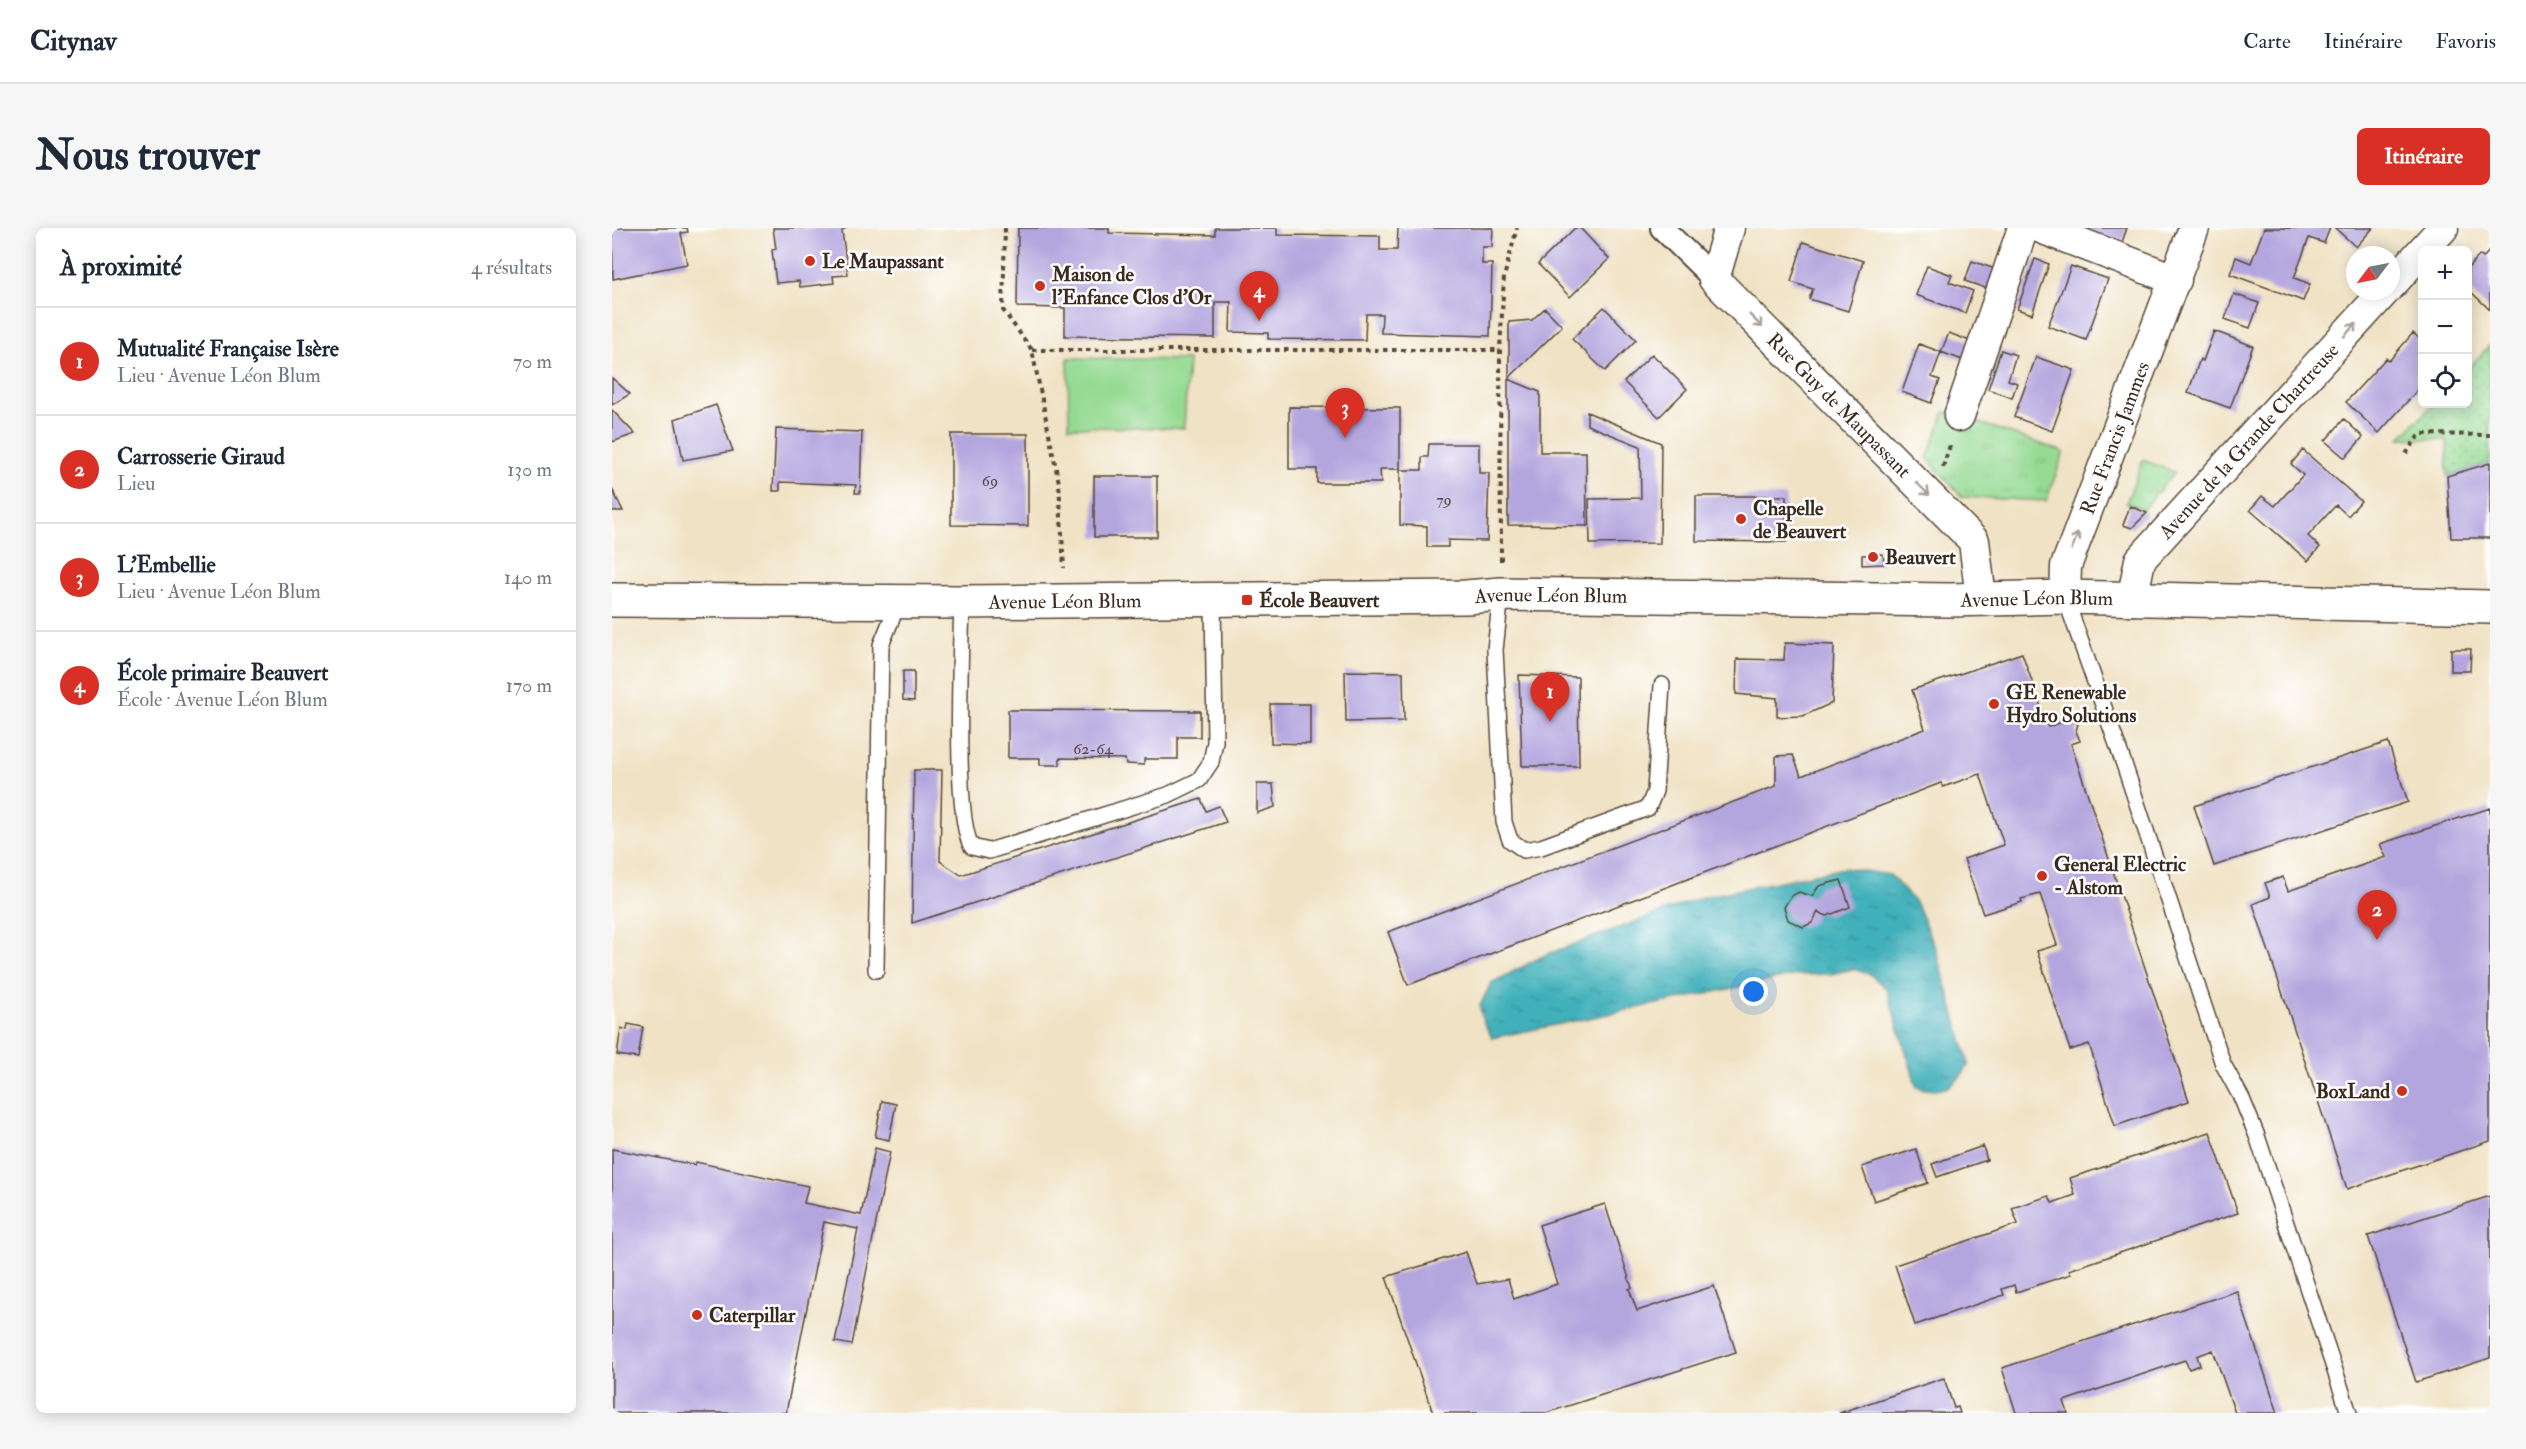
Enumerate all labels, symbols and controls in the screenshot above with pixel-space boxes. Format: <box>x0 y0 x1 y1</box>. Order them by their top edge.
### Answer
text: Citynav <box>30 24 117 59</box>
text: Carte <box>2243 28 2291 55</box>
text: Itinéraire <box>2324 28 2402 55</box>
text: Favoris <box>2435 28 2496 55</box>
button: Itinéraire <box>2357 128 2490 185</box>
text: Nous trouver <box>36 130 260 182</box>
north arrow <box>2346 246 2400 300</box>
map controls <box>2418 246 2472 408</box>
button: + <box>2418 246 2472 300</box>
place label: Le Maupassant <box>822 249 944 275</box>
text: À proximité <box>60 251 182 283</box>
marker: Le Maupassant <box>803 254 817 268</box>
text: 4 résultats <box>471 255 552 280</box>
place label: Maison de l'Enfance Clos d'Or <box>1051 262 1212 310</box>
pin: 4 <box>1240 272 1278 321</box>
marker: Maison de l'Enfance Clos d'Or <box>1033 279 1047 293</box>
button: − <box>2418 300 2472 354</box>
one-way arrow <box>1748 313 1763 328</box>
one-way arrow <box>2343 323 2357 338</box>
street label: Rue Guy de Maupassant <box>1762 328 1917 484</box>
text: Mutualité Française Isère <box>117 335 339 363</box>
street label: Avenue de la Grande Chartreuse <box>2153 338 2344 545</box>
text: 1 <box>76 349 83 374</box>
text: 70 m <box>513 349 552 374</box>
button: locate <box>2418 354 2472 408</box>
street label: Rue Francis Jammes <box>2075 358 2155 518</box>
text: Lieu · Avenue Léon Blum <box>117 363 321 388</box>
pin: 3 <box>1326 388 1364 438</box>
text: Carrosserie Giraud <box>117 443 285 471</box>
text: 2 <box>74 457 85 482</box>
text: 130 m <box>507 457 552 482</box>
text: Lieu <box>117 471 155 496</box>
house number: 69 <box>982 471 998 491</box>
one-way arrow <box>1915 481 1930 496</box>
house number: 79 <box>1436 490 1452 510</box>
place label: Chapelle de Beauvert <box>1753 496 1847 544</box>
marker: Chapelle de Beauvert <box>1734 512 1748 526</box>
one-way arrow <box>2071 532 2082 550</box>
place label: Beauvert <box>1885 545 1956 570</box>
marker: Beauvert <box>1866 550 1880 564</box>
text: L'Embellie <box>117 551 216 579</box>
text: 3 <box>76 565 83 590</box>
text: 140 m <box>504 565 552 590</box>
text: Lieu · Avenue Léon Blum <box>117 579 321 604</box>
street label: Avenue Léon Blum <box>1472 582 1628 609</box>
street label: Avenue Léon Blum <box>1959 585 2114 613</box>
place label: École Beauvert <box>1259 587 1380 613</box>
street label: Avenue Léon Blum <box>987 588 1142 615</box>
marker: École Beauvert <box>1240 593 1254 607</box>
text: École primaire Beauvert <box>117 659 328 687</box>
pin: 1 <box>1530 672 1570 722</box>
text: 4 <box>74 673 85 698</box>
text: 170 m <box>506 673 552 698</box>
place label: GE Renewable Hydro Solutions <box>2006 680 2136 729</box>
text: École · Avenue Léon Blum <box>117 687 328 712</box>
marker: GE Renewable Hydro Solutions <box>1987 697 2001 711</box>
house number: 62-64 <box>1073 739 1114 759</box>
place label: General Electric - Alstom <box>2054 852 2187 900</box>
marker: General Electric - Alstom <box>2035 869 2049 883</box>
pin: 2 <box>2358 890 2396 940</box>
your location <box>1739 977 1768 1006</box>
place label: BoxLand <box>2316 1079 2390 1104</box>
marker: BoxLand <box>2395 1084 2409 1098</box>
place label: Caterpillar <box>709 1303 796 1329</box>
marker: Caterpillar <box>690 1308 704 1322</box>

